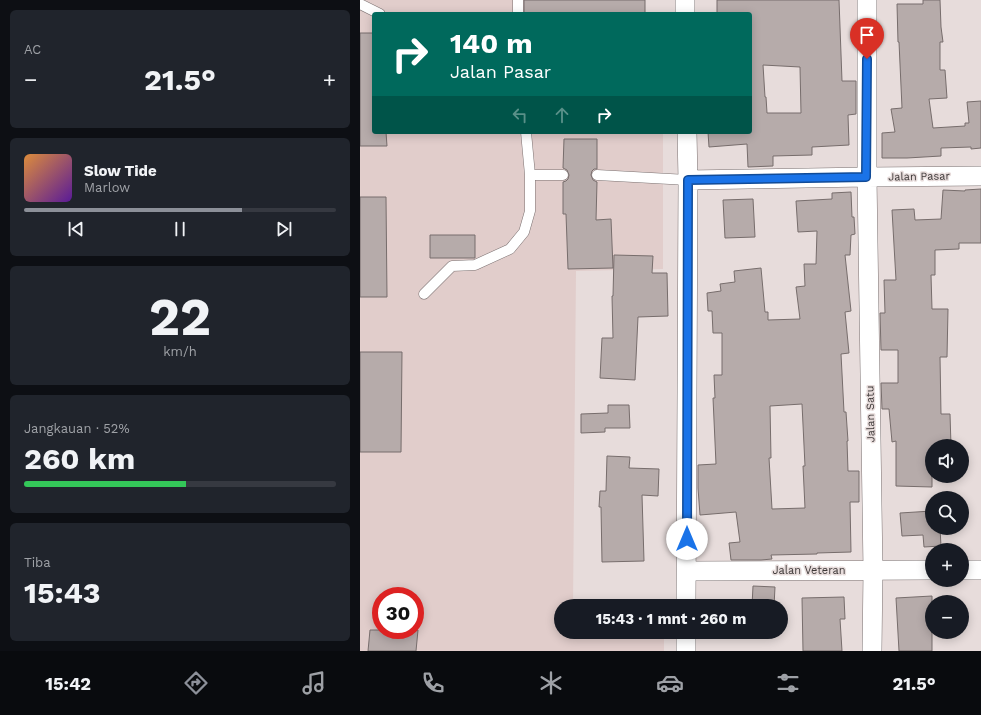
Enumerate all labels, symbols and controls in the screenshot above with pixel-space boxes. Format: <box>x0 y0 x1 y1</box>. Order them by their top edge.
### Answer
pin <box>850 18 884 59</box>
icon: arrive <box>856 24 878 46</box>
text: 140 m <box>450 27 533 60</box>
icon: right <box>384 28 436 80</box>
text: AC <box>24 42 41 57</box>
text: Jalan Pasar <box>450 61 551 82</box>
text: 21.5° <box>144 62 216 97</box>
text: − <box>24 67 37 92</box>
text: + <box>323 67 336 92</box>
icon: left <box>509 104 531 126</box>
icon: ahead <box>551 104 573 126</box>
icon: right <box>593 104 615 126</box>
text: Slow Tide <box>84 162 157 180</box>
street label: Jalan Pasar <box>888 169 951 184</box>
text: Marlow <box>84 180 130 195</box>
icon: previous <box>65 218 87 240</box>
icon: pause <box>169 218 191 240</box>
icon: next <box>273 218 295 240</box>
text: 22 <box>149 287 211 348</box>
text: km/h <box>163 344 197 359</box>
street label: Jalan Satu <box>864 386 877 442</box>
text: Jangkauan · 52% <box>24 421 130 436</box>
map controls <box>925 439 969 639</box>
button: sound <box>925 439 969 483</box>
text: 260 km <box>24 441 135 476</box>
button: search <box>925 491 969 535</box>
position arrow <box>666 518 708 560</box>
button: + <box>925 543 969 587</box>
text: Tiba <box>24 555 51 570</box>
street label: Jalan Veteran <box>772 564 846 577</box>
text: 15:43 <box>24 575 101 610</box>
speed limit sign: 30 <box>372 587 424 639</box>
button: − <box>925 595 969 639</box>
text: 15:43 · 1 mnt · 260 m <box>596 610 746 628</box>
icon: directions <box>182 669 210 697</box>
icon: music <box>300 669 328 697</box>
icon: phone <box>419 669 447 697</box>
icon: climate <box>537 669 565 697</box>
icon: car <box>656 669 684 697</box>
icon: filters <box>774 669 802 697</box>
text: 15:42 <box>45 673 91 694</box>
text: 21.5° <box>893 673 936 694</box>

